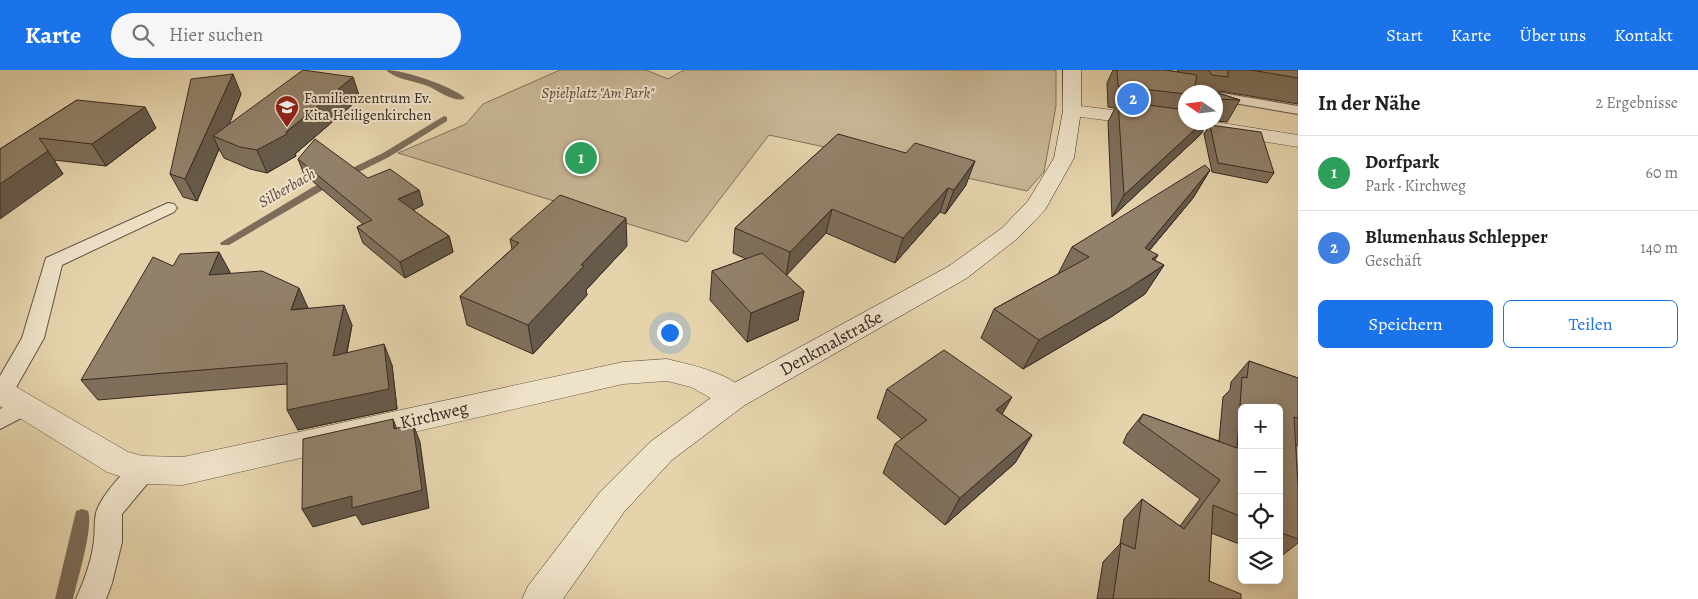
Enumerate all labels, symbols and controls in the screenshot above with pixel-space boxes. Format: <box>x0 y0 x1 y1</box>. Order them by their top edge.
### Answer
search box <box>111 13 461 58</box>
text: Karte <box>25 19 81 51</box>
icon: search <box>129 21 157 49</box>
text: Hier suchen <box>169 22 263 48</box>
text: Start <box>1386 23 1423 47</box>
text: Karte <box>1451 23 1491 47</box>
text: Über uns <box>1519 23 1586 47</box>
text: Kontakt <box>1614 23 1673 47</box>
pin: 2 <box>1117 80 1149 118</box>
park label: Spielplatz "Am Park" <box>541 83 655 103</box>
north arrow <box>1178 85 1223 130</box>
place label: Familienzentrum Ev. Kita Heiligenkirchen <box>304 88 432 125</box>
text: In der Nähe <box>1318 89 1420 117</box>
text: 2 Ergebnisse <box>1596 92 1678 114</box>
school or university icon: Familienzentrum Ev. Kita Heiligenkirchen <box>274 94 300 128</box>
pin: 1 <box>565 139 597 177</box>
text: Dorfpark <box>1365 149 1439 175</box>
text: 1 <box>1331 162 1337 184</box>
text: 60 m <box>1646 162 1678 184</box>
water label: Silberbach <box>254 163 320 213</box>
text: Park · Kirchweg <box>1365 175 1466 197</box>
text: Blumenhaus Schlepper <box>1365 224 1548 250</box>
text: 2 <box>1330 237 1338 259</box>
text: 140 m <box>1640 237 1678 259</box>
text: Geschäft <box>1365 250 1422 272</box>
button: Speichern <box>1318 300 1493 348</box>
button: Teilen <box>1503 300 1678 348</box>
street label: Denkmalstraße <box>775 305 887 381</box>
your location <box>657 320 683 346</box>
street label: Kirchweg <box>398 396 470 434</box>
map controls <box>1238 404 1283 584</box>
button: + <box>1238 404 1283 449</box>
button: − <box>1238 449 1283 494</box>
button: locate <box>1238 494 1283 539</box>
button: layers <box>1238 539 1283 584</box>

